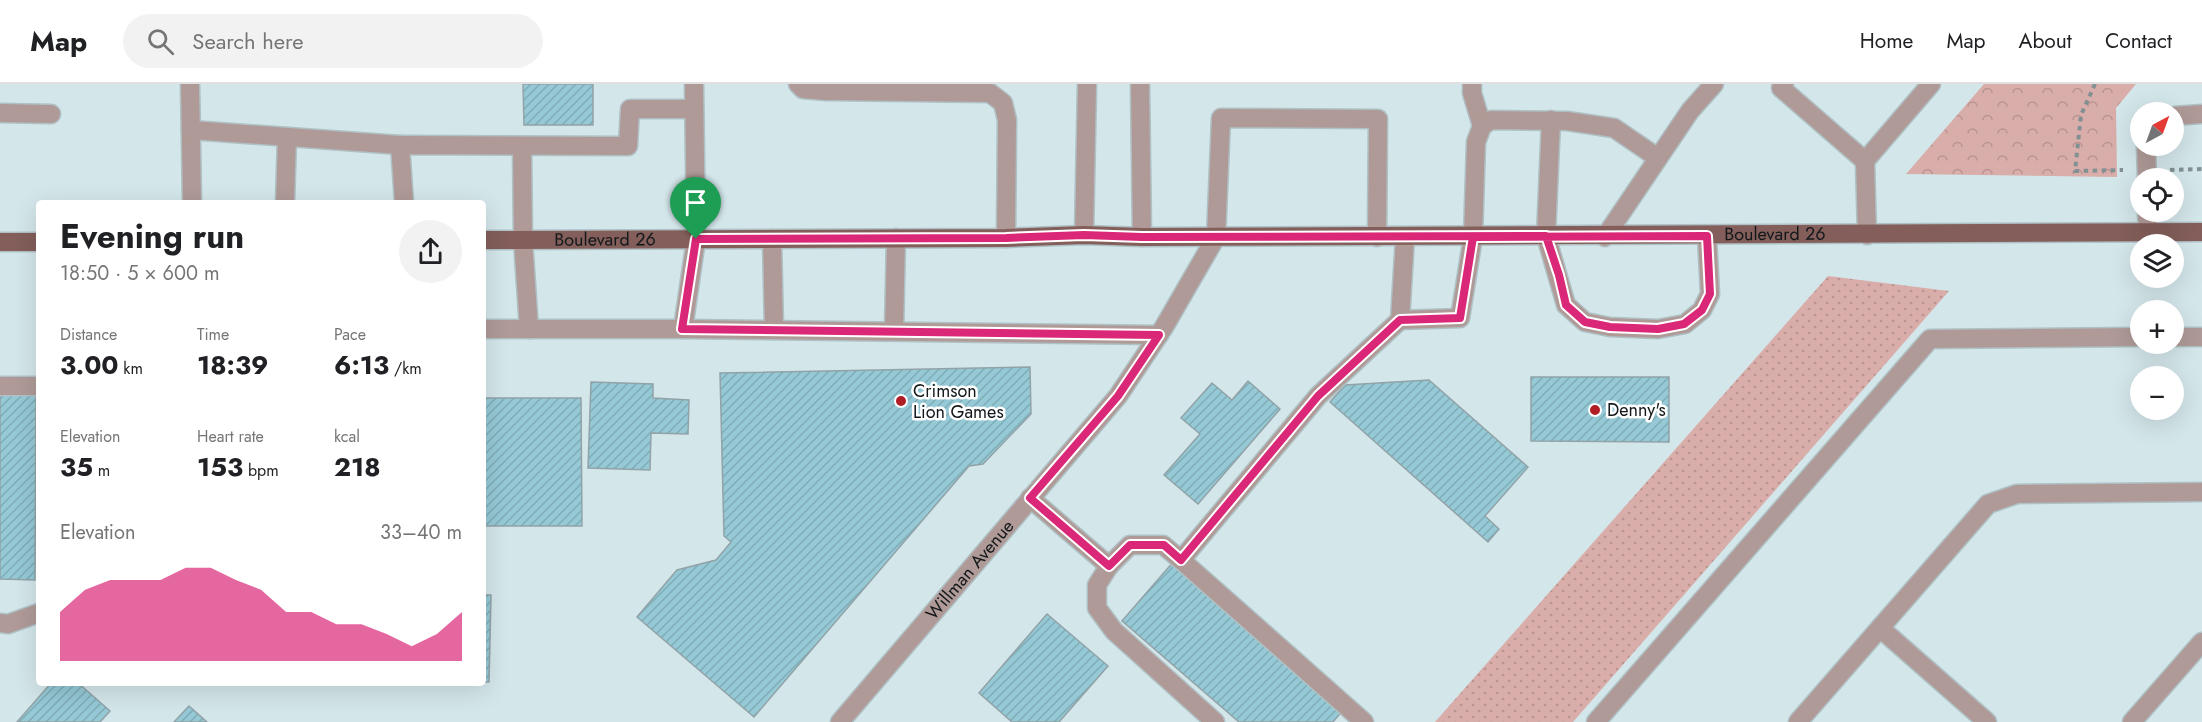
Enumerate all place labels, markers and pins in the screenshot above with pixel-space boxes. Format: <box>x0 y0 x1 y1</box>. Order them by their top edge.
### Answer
pin <box>670 177 721 239</box>
place label: Crimson Lion Games <box>913 378 1004 425</box>
marker: Crimson Lion Games <box>894 394 908 408</box>
place label: Denny's <box>1607 397 1666 423</box>
marker: Denny's <box>1588 403 1602 417</box>

